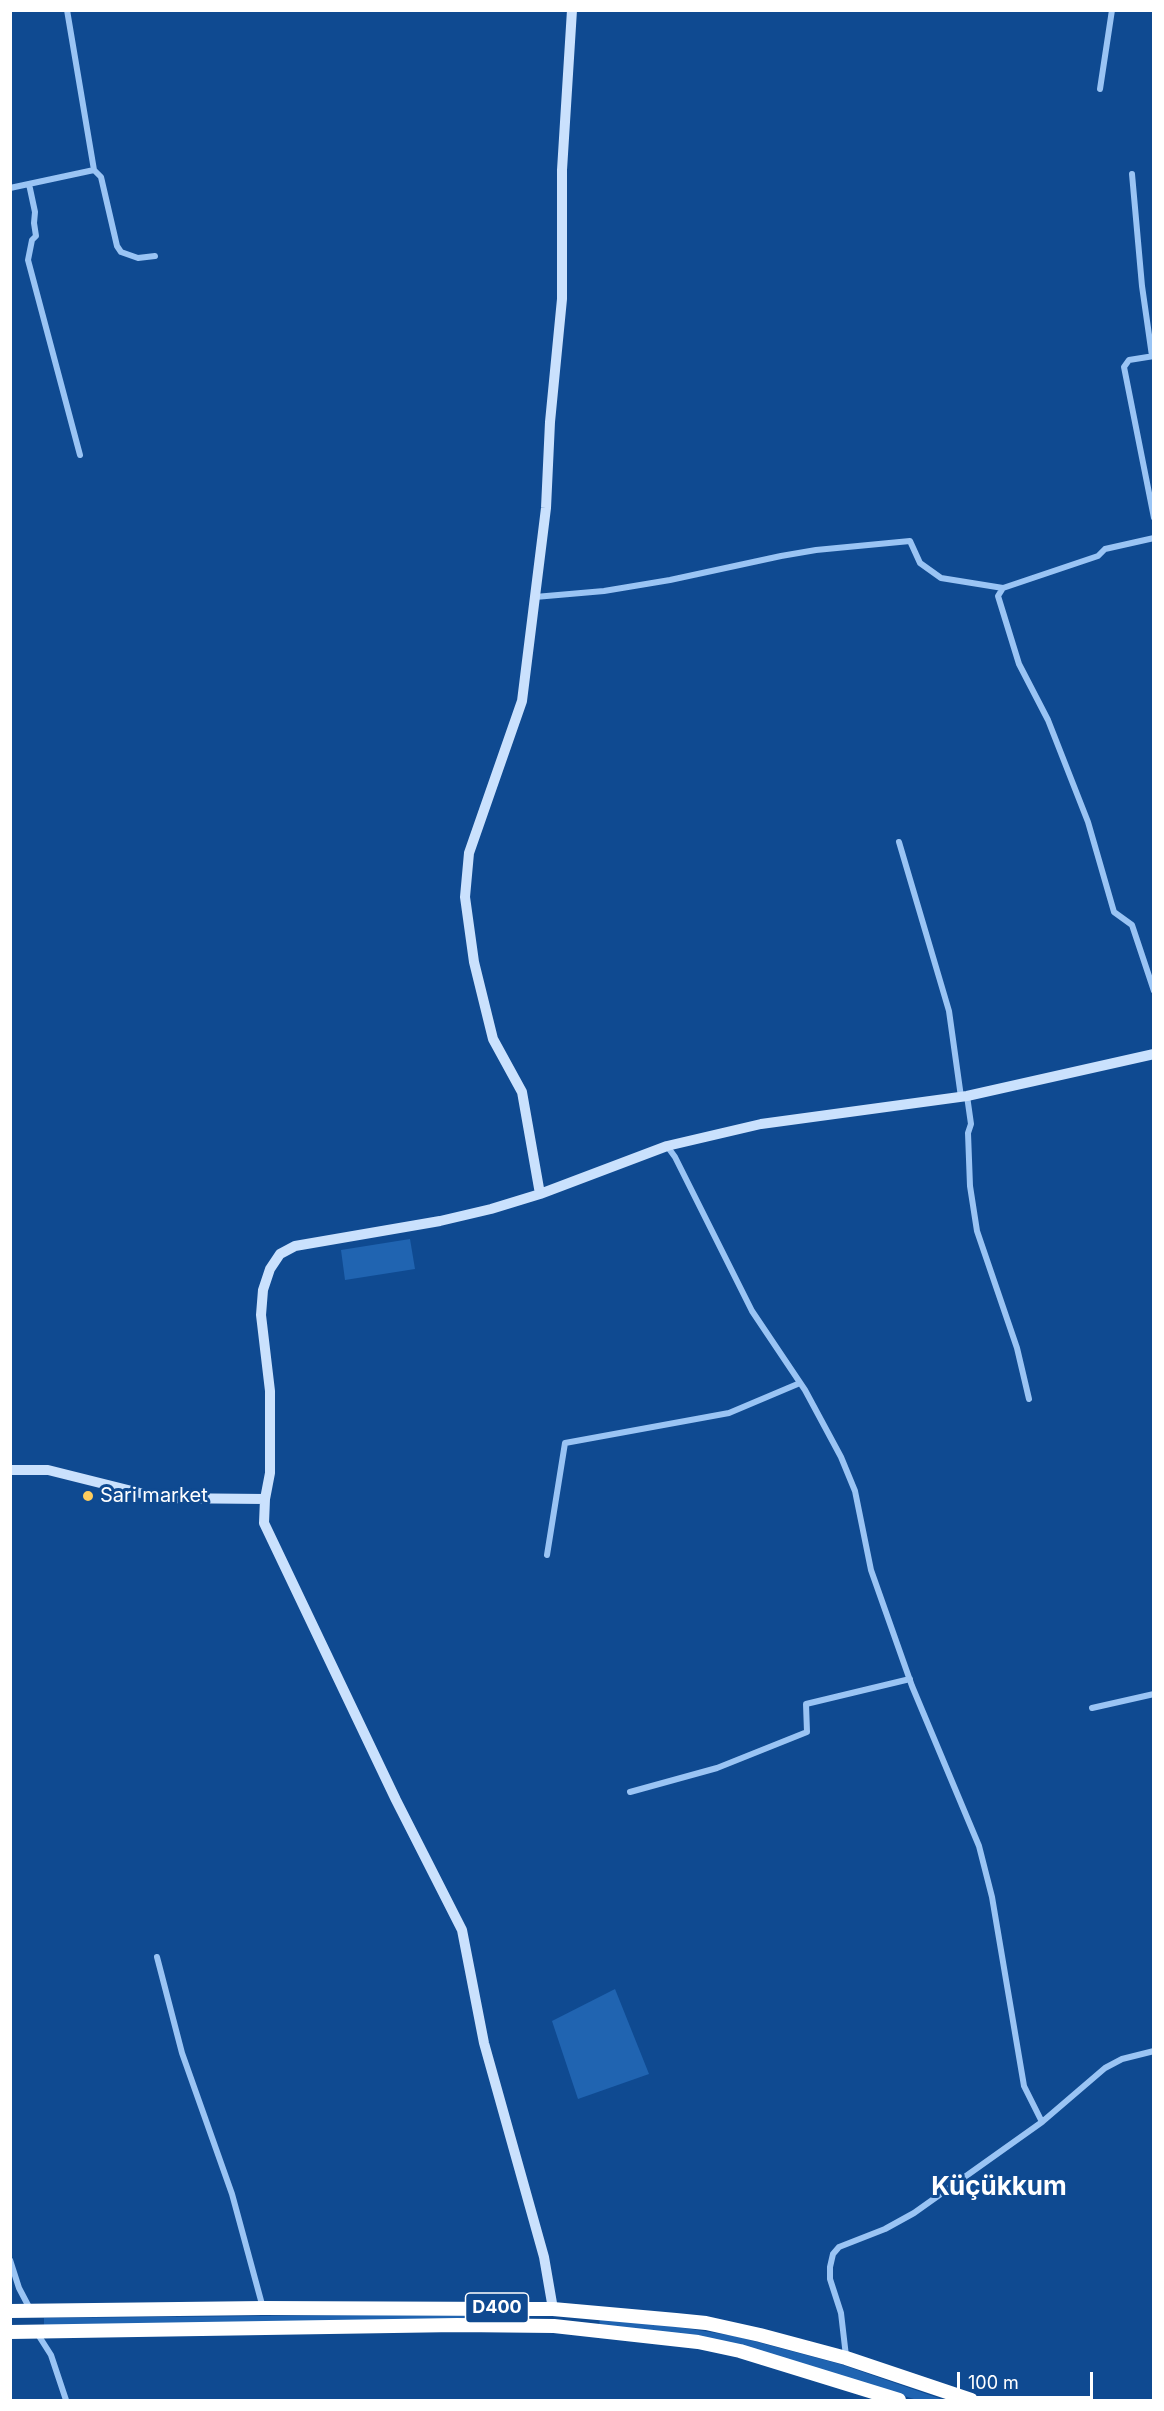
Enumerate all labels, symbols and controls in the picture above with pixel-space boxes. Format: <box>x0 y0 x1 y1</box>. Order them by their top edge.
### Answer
place label: Sari market <box>100 1484 208 1508</box>
marker: Sari market <box>81 1489 95 1503</box>
district label: Küçükkum <box>931 2171 1067 2203</box>
road number: D400 <box>466 2293 528 2323</box>
scale bar <box>960 2360 1096 2398</box>
text: 100 m <box>968 2372 1019 2393</box>

